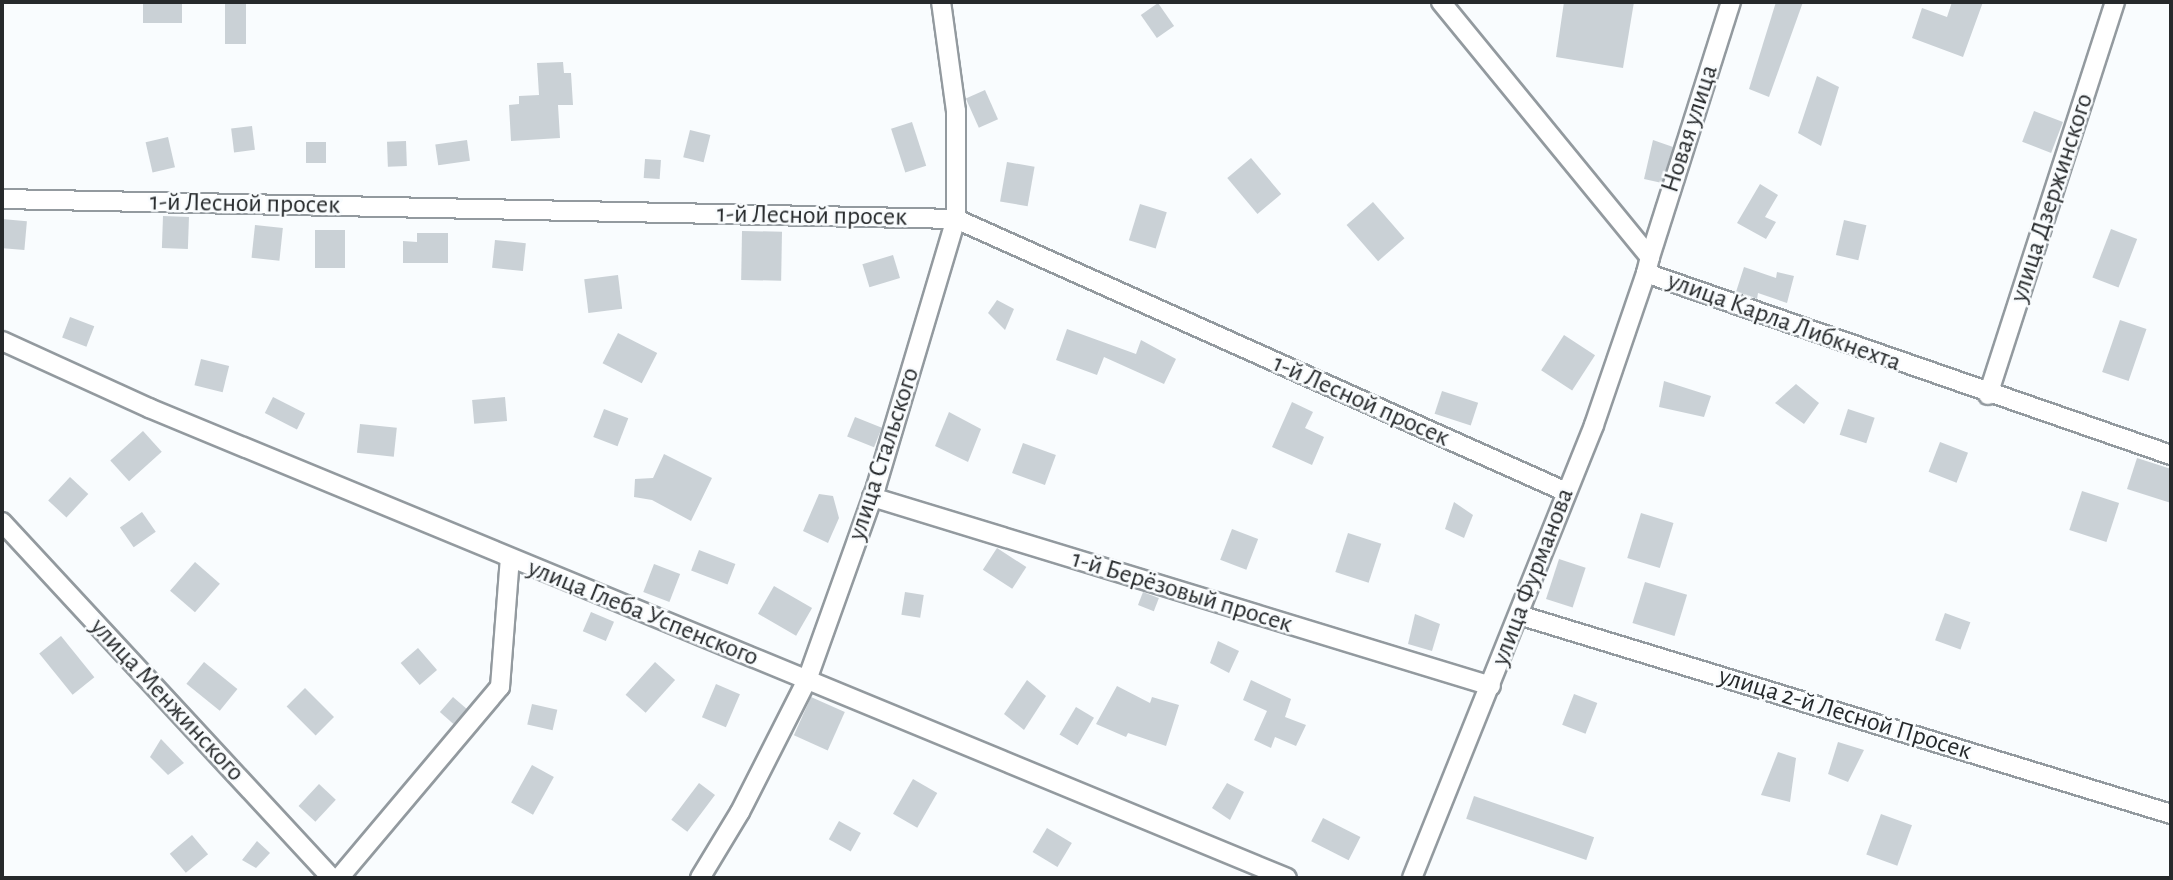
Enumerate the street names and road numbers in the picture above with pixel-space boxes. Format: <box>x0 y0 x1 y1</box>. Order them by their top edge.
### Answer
street label: Новая улица <box>1655 61 1725 197</box>
street label: улица Дзержинского <box>2004 90 2100 306</box>
street label: 1-й Лесной просек <box>150 187 340 221</box>
street label: 1-й Лесной просек <box>717 199 907 233</box>
street label: улица Карла Либкнехта <box>1663 265 1905 379</box>
street label: 1-й Лесной просек <box>1268 348 1454 454</box>
street label: улица Стальского <box>841 364 927 544</box>
street label: улица Фурманова <box>1485 484 1581 670</box>
street label: 1-й Берёзовый просек <box>1068 544 1296 640</box>
street label: улица Глеба Успенского <box>523 552 763 674</box>
street label: улица Менжинского <box>83 612 251 788</box>
street label: улица 2-й Лесной Просек <box>1715 661 1975 767</box>

